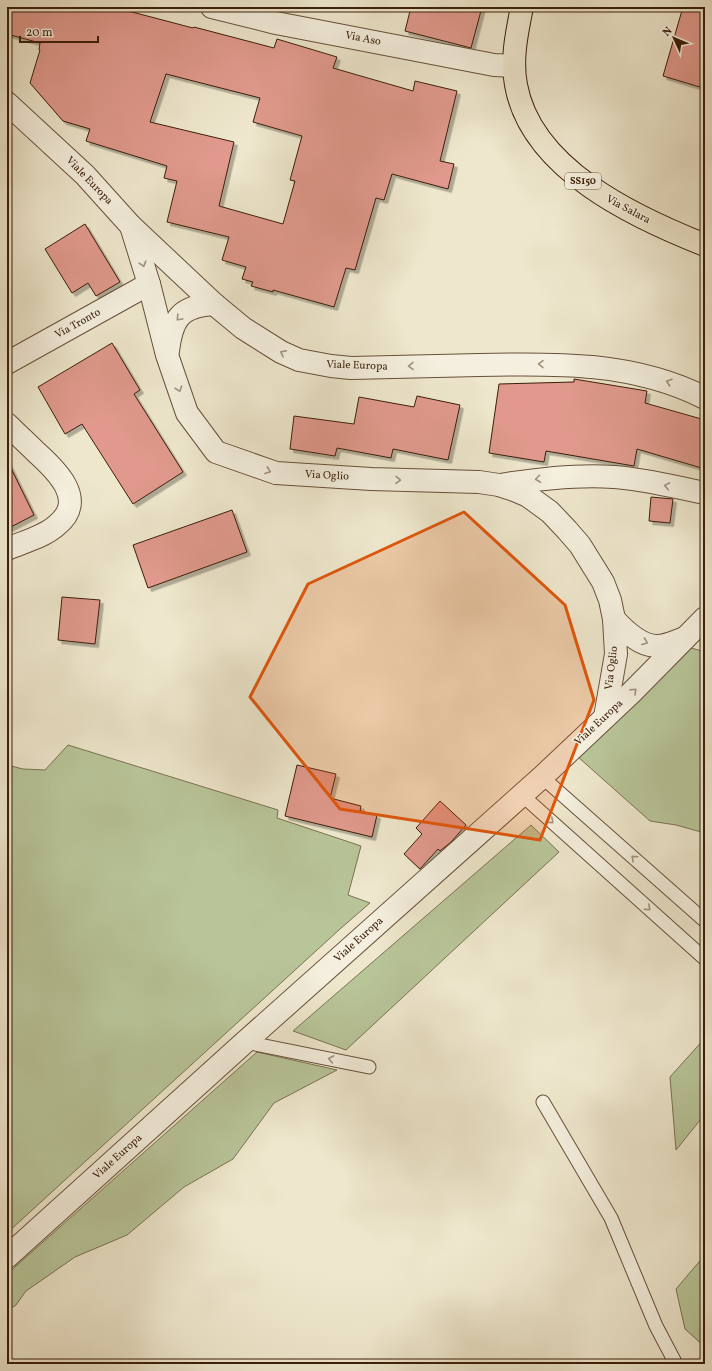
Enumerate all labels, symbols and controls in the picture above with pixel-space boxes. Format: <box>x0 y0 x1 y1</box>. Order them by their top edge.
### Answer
scale bar <box>20 18 98 44</box>
north arrow <box>654 18 694 58</box>
text: N <box>660 24 676 40</box>
text: 20 m <box>26 25 53 41</box>
street label: Via Aso <box>344 28 382 50</box>
street label: Viale Europa <box>62 154 116 209</box>
road number: SS150 <box>565 173 601 189</box>
street label: Via Salara <box>603 192 653 228</box>
one-way arrow <box>138 260 147 267</box>
street label: Via Tronto <box>52 305 104 343</box>
one-way arrow <box>177 313 184 321</box>
one-way arrow <box>280 350 288 358</box>
street label: Viale Europa <box>326 357 389 375</box>
one-way arrow <box>538 360 544 368</box>
one-way arrow <box>408 362 414 371</box>
one-way arrow <box>666 378 673 387</box>
one-way arrow <box>174 385 182 392</box>
one-way arrow <box>265 466 272 474</box>
street label: Via Oglio <box>305 467 350 485</box>
one-way arrow <box>395 475 401 484</box>
one-way arrow <box>534 475 541 484</box>
one-way arrow <box>664 482 670 490</box>
one-way arrow <box>642 638 649 646</box>
street label: Via Oglio <box>602 645 622 691</box>
one-way arrow <box>629 688 637 695</box>
street label: Viale Europa <box>571 696 627 749</box>
one-way arrow <box>546 816 554 824</box>
one-way arrow <box>631 855 639 863</box>
one-way arrow <box>643 903 650 910</box>
street label: Viale Europa <box>331 913 387 966</box>
one-way arrow <box>328 1056 334 1064</box>
street label: Viale Europa <box>90 1130 146 1183</box>

